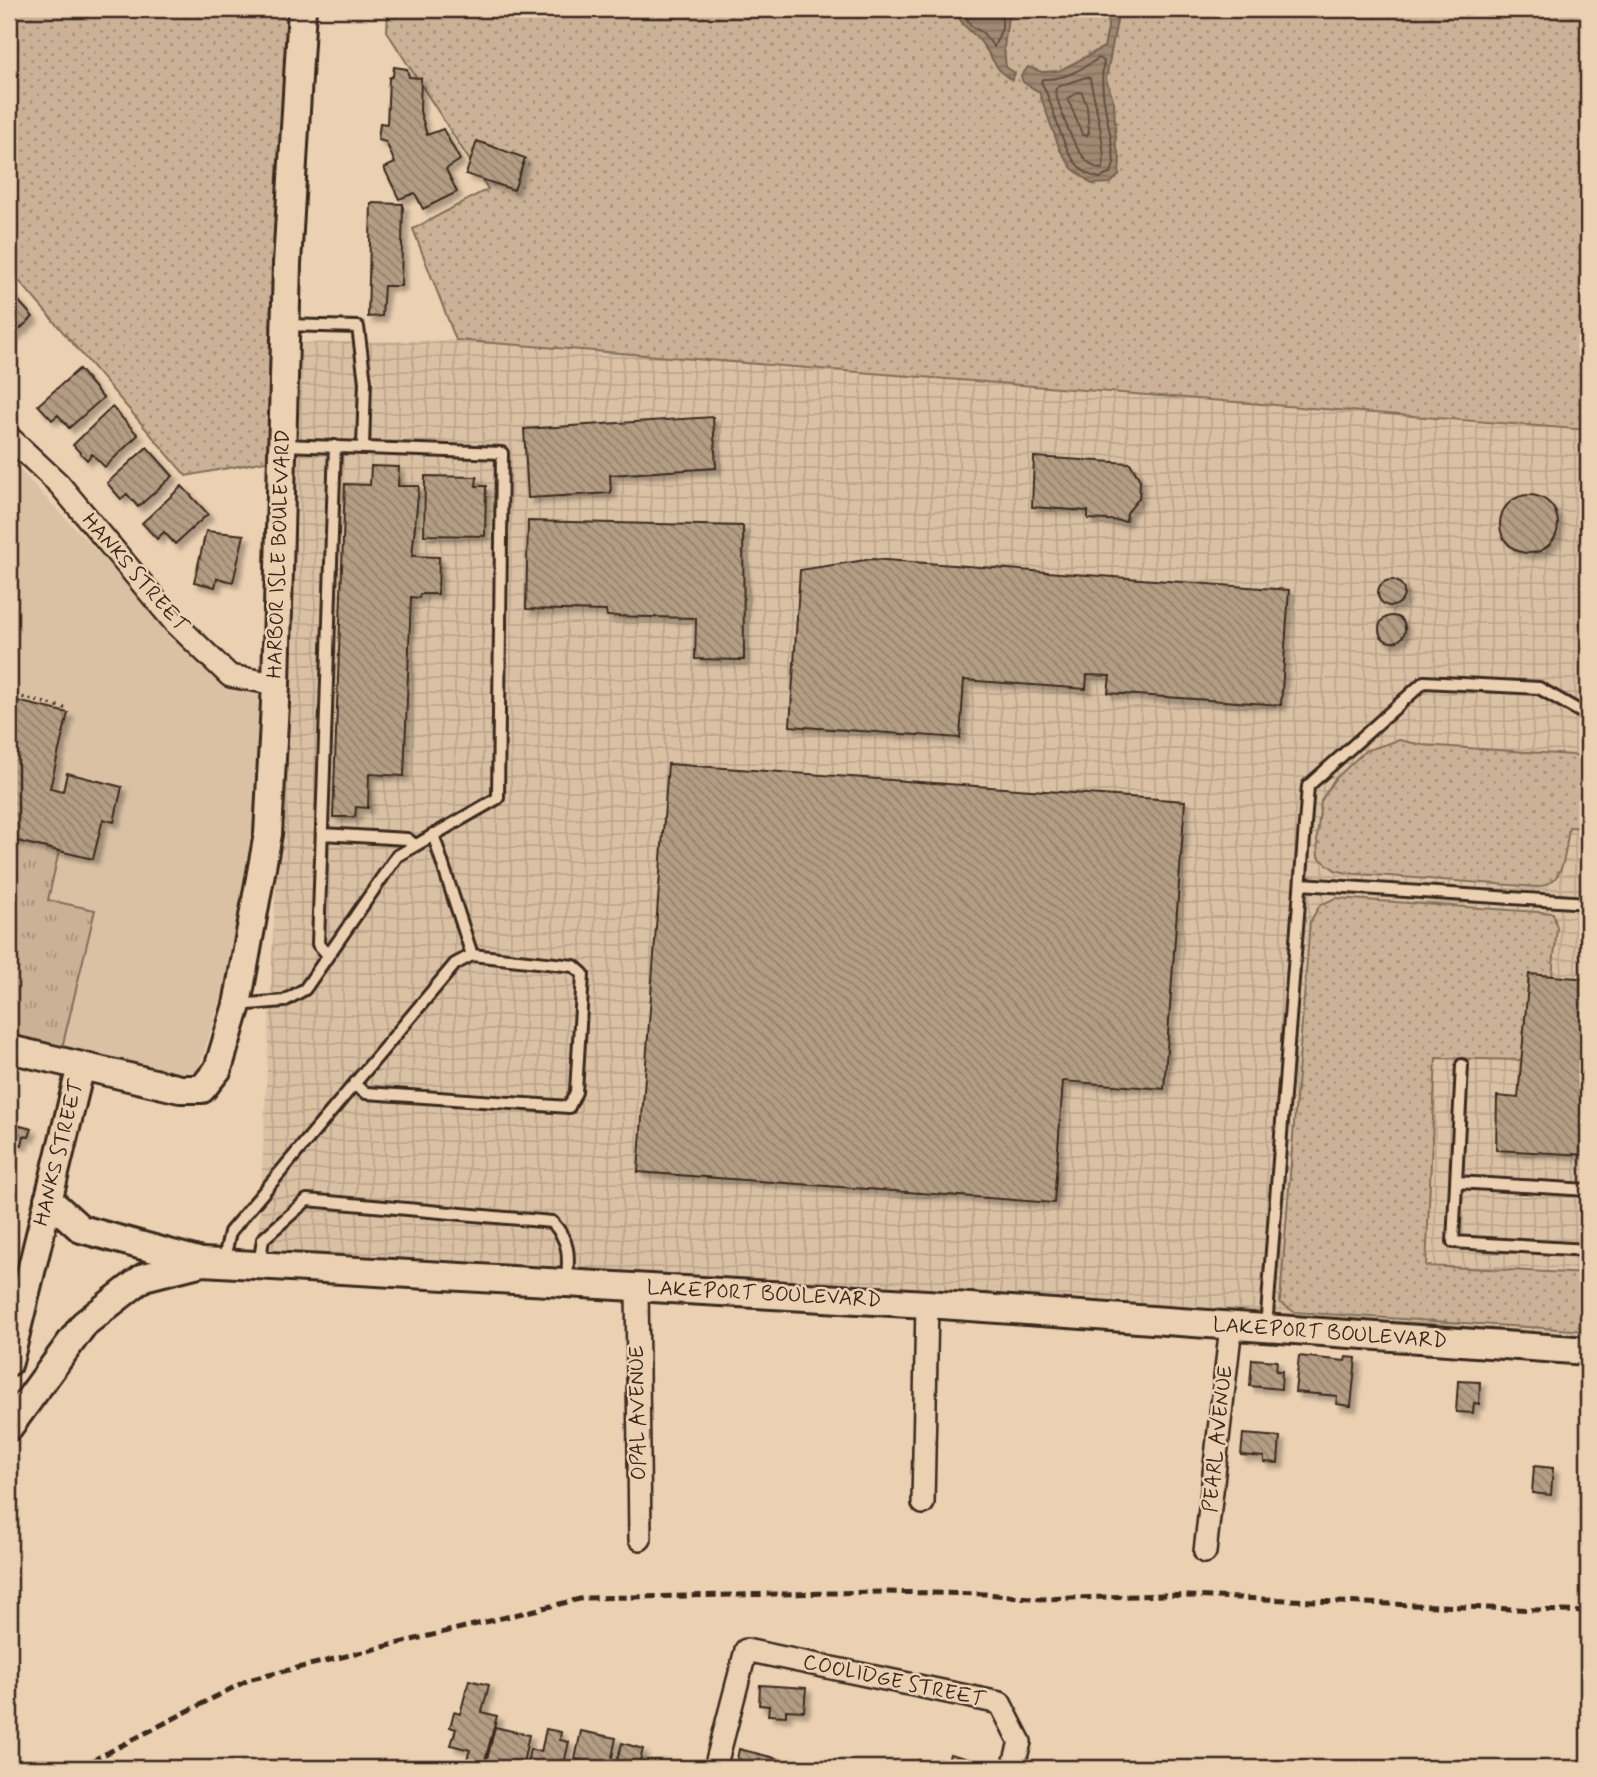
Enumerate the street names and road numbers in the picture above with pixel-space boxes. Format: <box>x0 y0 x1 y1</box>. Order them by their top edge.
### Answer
street label: HARBOR ISLE BOULEVARD <box>261 429 297 679</box>
street label: HANKS STREET <box>75 507 195 639</box>
street label: HANKS STREET <box>27 1076 91 1229</box>
street label: LAKEPORT BOULEVARD <box>646 1274 882 1314</box>
street label: LAKEPORT BOULEVARD <box>1212 1311 1448 1355</box>
street label: OPAL AVENUE <box>623 1345 653 1481</box>
street label: PEARL AVENUE <box>1196 1364 1240 1514</box>
street label: COOLIDGE STREET <box>800 1648 988 1714</box>

